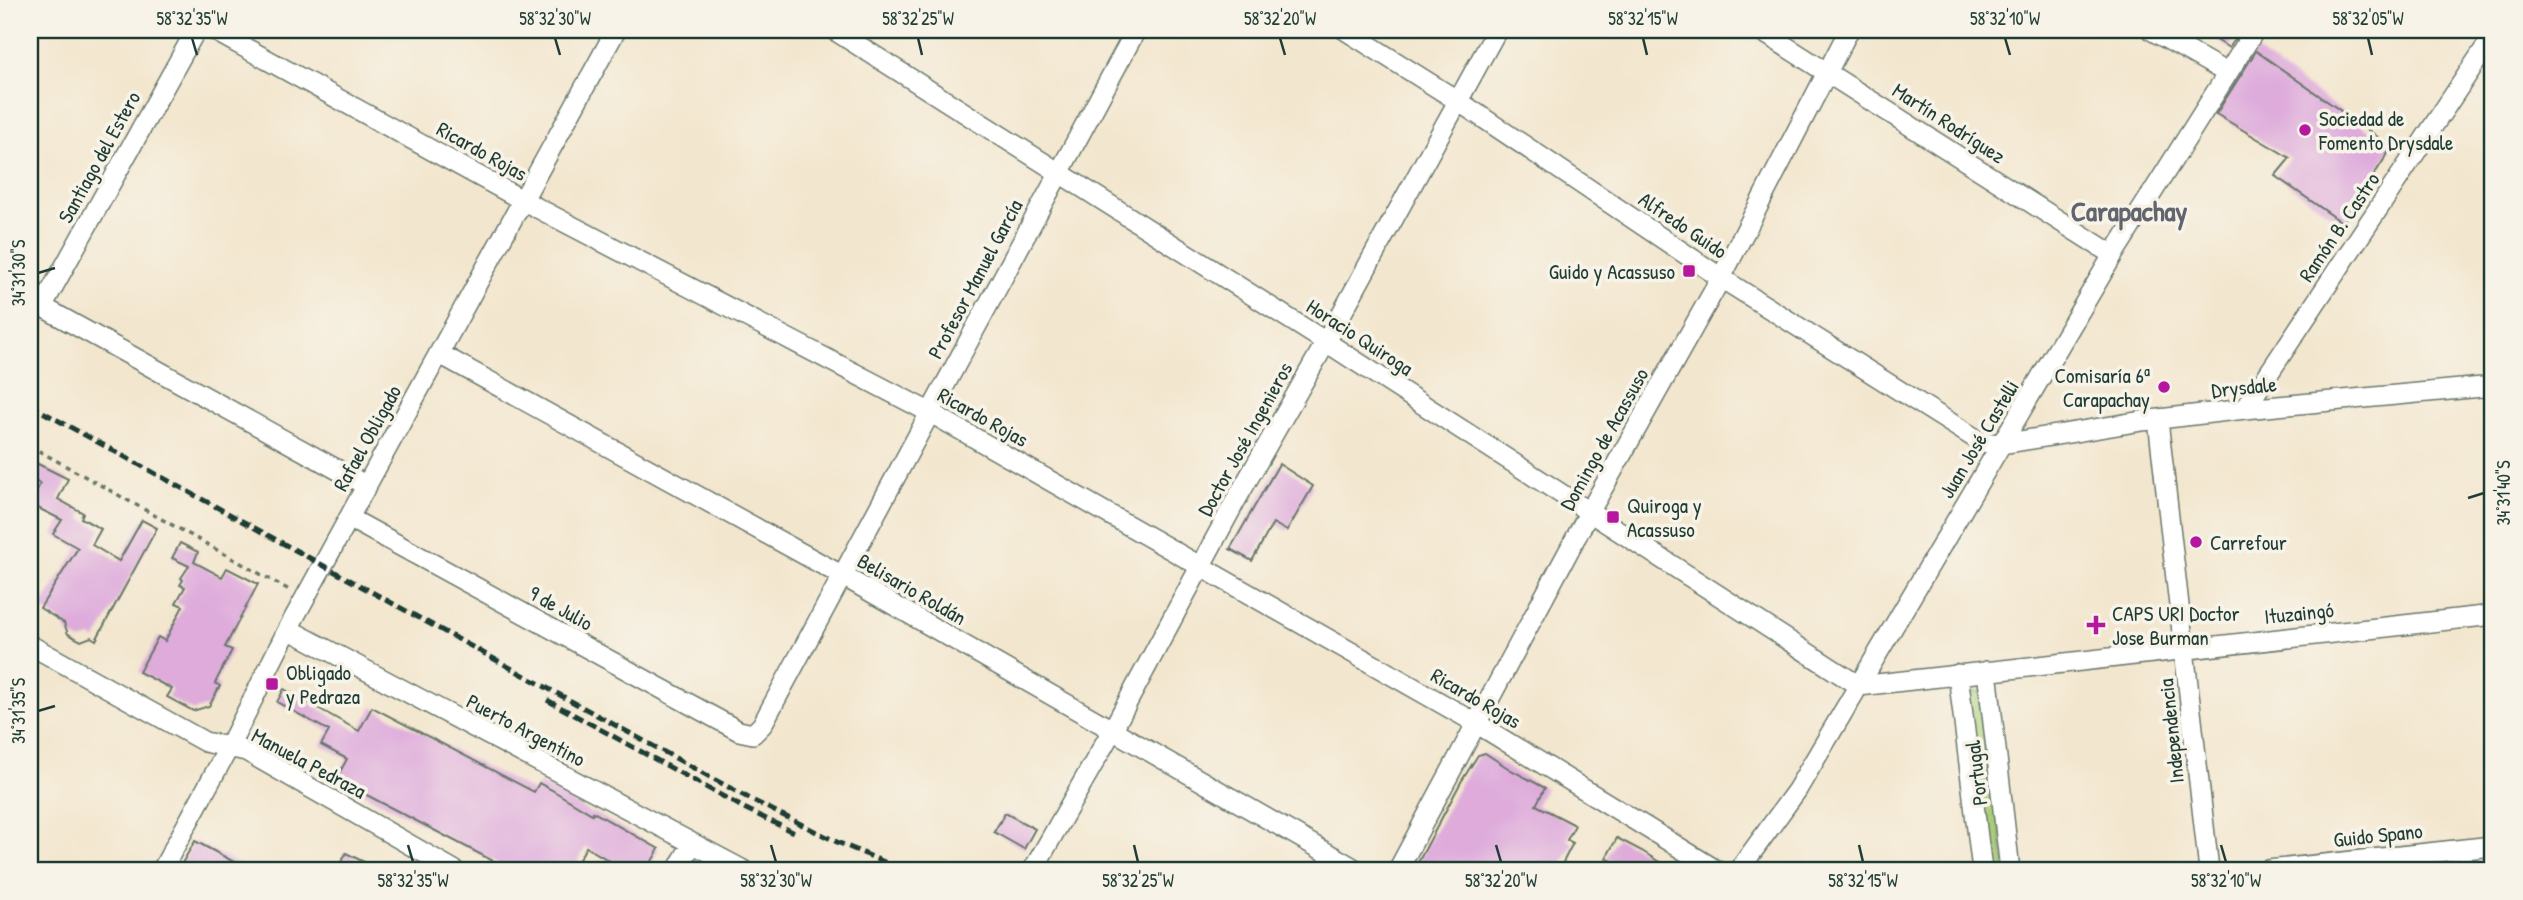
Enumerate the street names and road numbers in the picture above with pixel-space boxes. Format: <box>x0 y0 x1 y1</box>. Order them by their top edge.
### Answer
street label: Martín Rodríguez <box>1887 76 2011 170</box>
street label: Santiago del Estero <box>51 86 147 228</box>
street label: Ricardo Rojas <box>431 114 533 188</box>
street label: Ramón B. Castro <box>2292 166 2386 288</box>
street label: Alfredo Guido <box>1633 185 1733 265</box>
street label: Profesor Manuel García <box>921 194 1029 364</box>
street label: Horacio Quiroga <box>1301 292 1419 382</box>
street label: Doctor José Ingenieros <box>1191 357 1299 521</box>
street label: Domingo de Acassuso <box>1553 363 1655 515</box>
street label: Drysdale <box>2210 369 2278 405</box>
street label: Juan José Castelli <box>1932 374 2026 504</box>
street label: Rafael Obligado <box>326 380 408 496</box>
street label: Ricardo Rojas <box>932 380 1034 454</box>
street label: Belisario Roldán <box>852 546 972 632</box>
street label: 9 de Julio <box>524 579 598 637</box>
street label: Ituzaingó <box>2263 595 2335 631</box>
street label: Ricardo Rojas <box>1426 661 1526 735</box>
street label: Independencia <box>2151 677 2191 785</box>
street label: Puerto Argentino <box>461 686 591 774</box>
street label: Manuela Pedraza <box>247 721 371 805</box>
street label: Portugal <box>1958 738 1994 807</box>
street label: Guido Spano <box>2332 816 2424 854</box>

